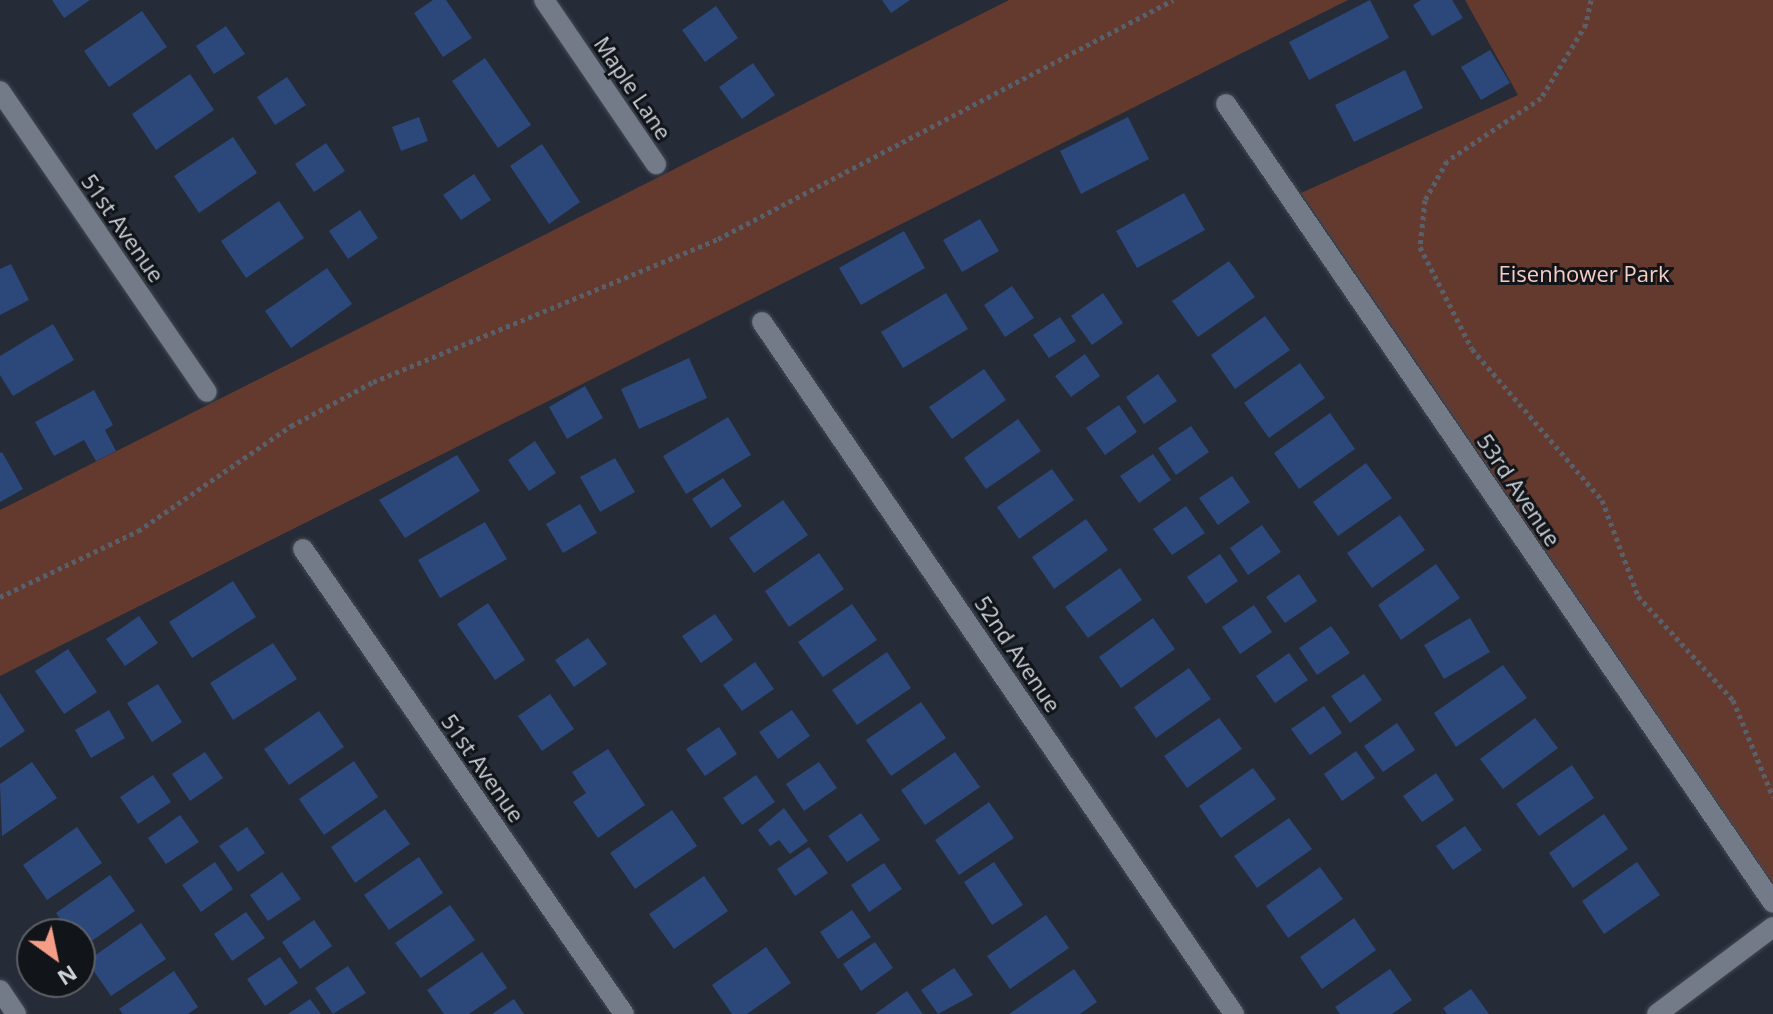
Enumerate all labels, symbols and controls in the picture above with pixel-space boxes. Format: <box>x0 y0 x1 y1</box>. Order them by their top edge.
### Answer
street label: Maple Lane <box>589 31 677 145</box>
street label: 51st Avenue <box>76 169 170 287</box>
park label: Eisenhower Park <box>1499 261 1669 287</box>
street label: 53rd Avenue <box>1472 429 1566 551</box>
street label: 52nd Avenue <box>969 591 1067 717</box>
street label: 51st Avenue <box>436 709 530 827</box>
north arrow <box>16 918 96 998</box>
text: N <box>52 959 84 994</box>

